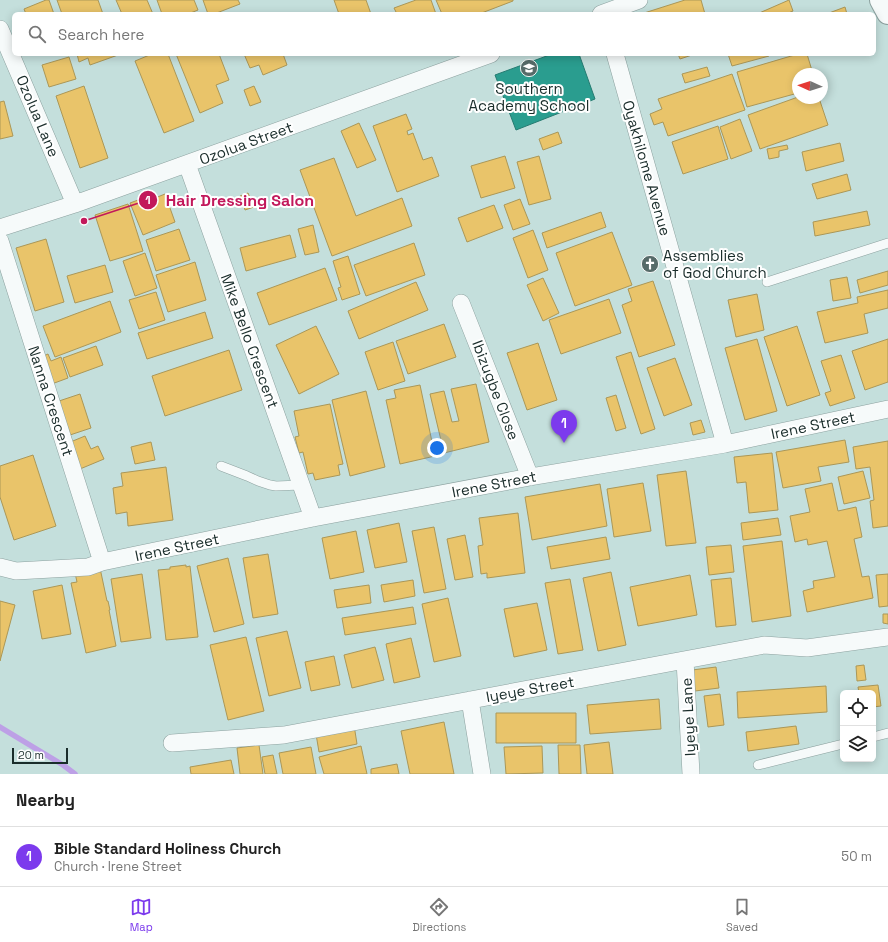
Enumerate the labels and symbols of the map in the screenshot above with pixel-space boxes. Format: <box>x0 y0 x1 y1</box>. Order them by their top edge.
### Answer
school or university icon: Southern Academy School <box>519 58 539 78</box>
north arrow <box>792 68 828 104</box>
street label: Ozolua Lane <box>12 72 64 160</box>
place label: Southern Academy School <box>469 79 589 115</box>
street label: Oyakhilome Avenue <box>619 98 675 238</box>
street label: Ozolua Street <box>197 117 295 169</box>
callout: Hair Dressing Salon <box>138 186 322 214</box>
text: Hair Dressing Salon <box>166 190 314 211</box>
text: 1 <box>145 192 151 208</box>
place label: Assemblies of God Church <box>663 246 767 282</box>
church icon: Assemblies of God Church <box>640 254 660 274</box>
street label: Mike Bello Crescent <box>217 271 283 411</box>
street label: Ibizugbe Close <box>468 337 524 443</box>
street label: Nanna Crescent <box>24 343 78 459</box>
street label: Irene Street <box>769 407 857 443</box>
pin: 1 <box>551 410 577 443</box>
your location <box>427 438 447 458</box>
street label: Irene Street <box>450 466 538 502</box>
street label: Irene Street <box>133 529 221 565</box>
street label: Iyeye Street <box>484 672 576 706</box>
street label: Iyeye Lane <box>676 677 700 757</box>
scale bar <box>12 746 68 765</box>

